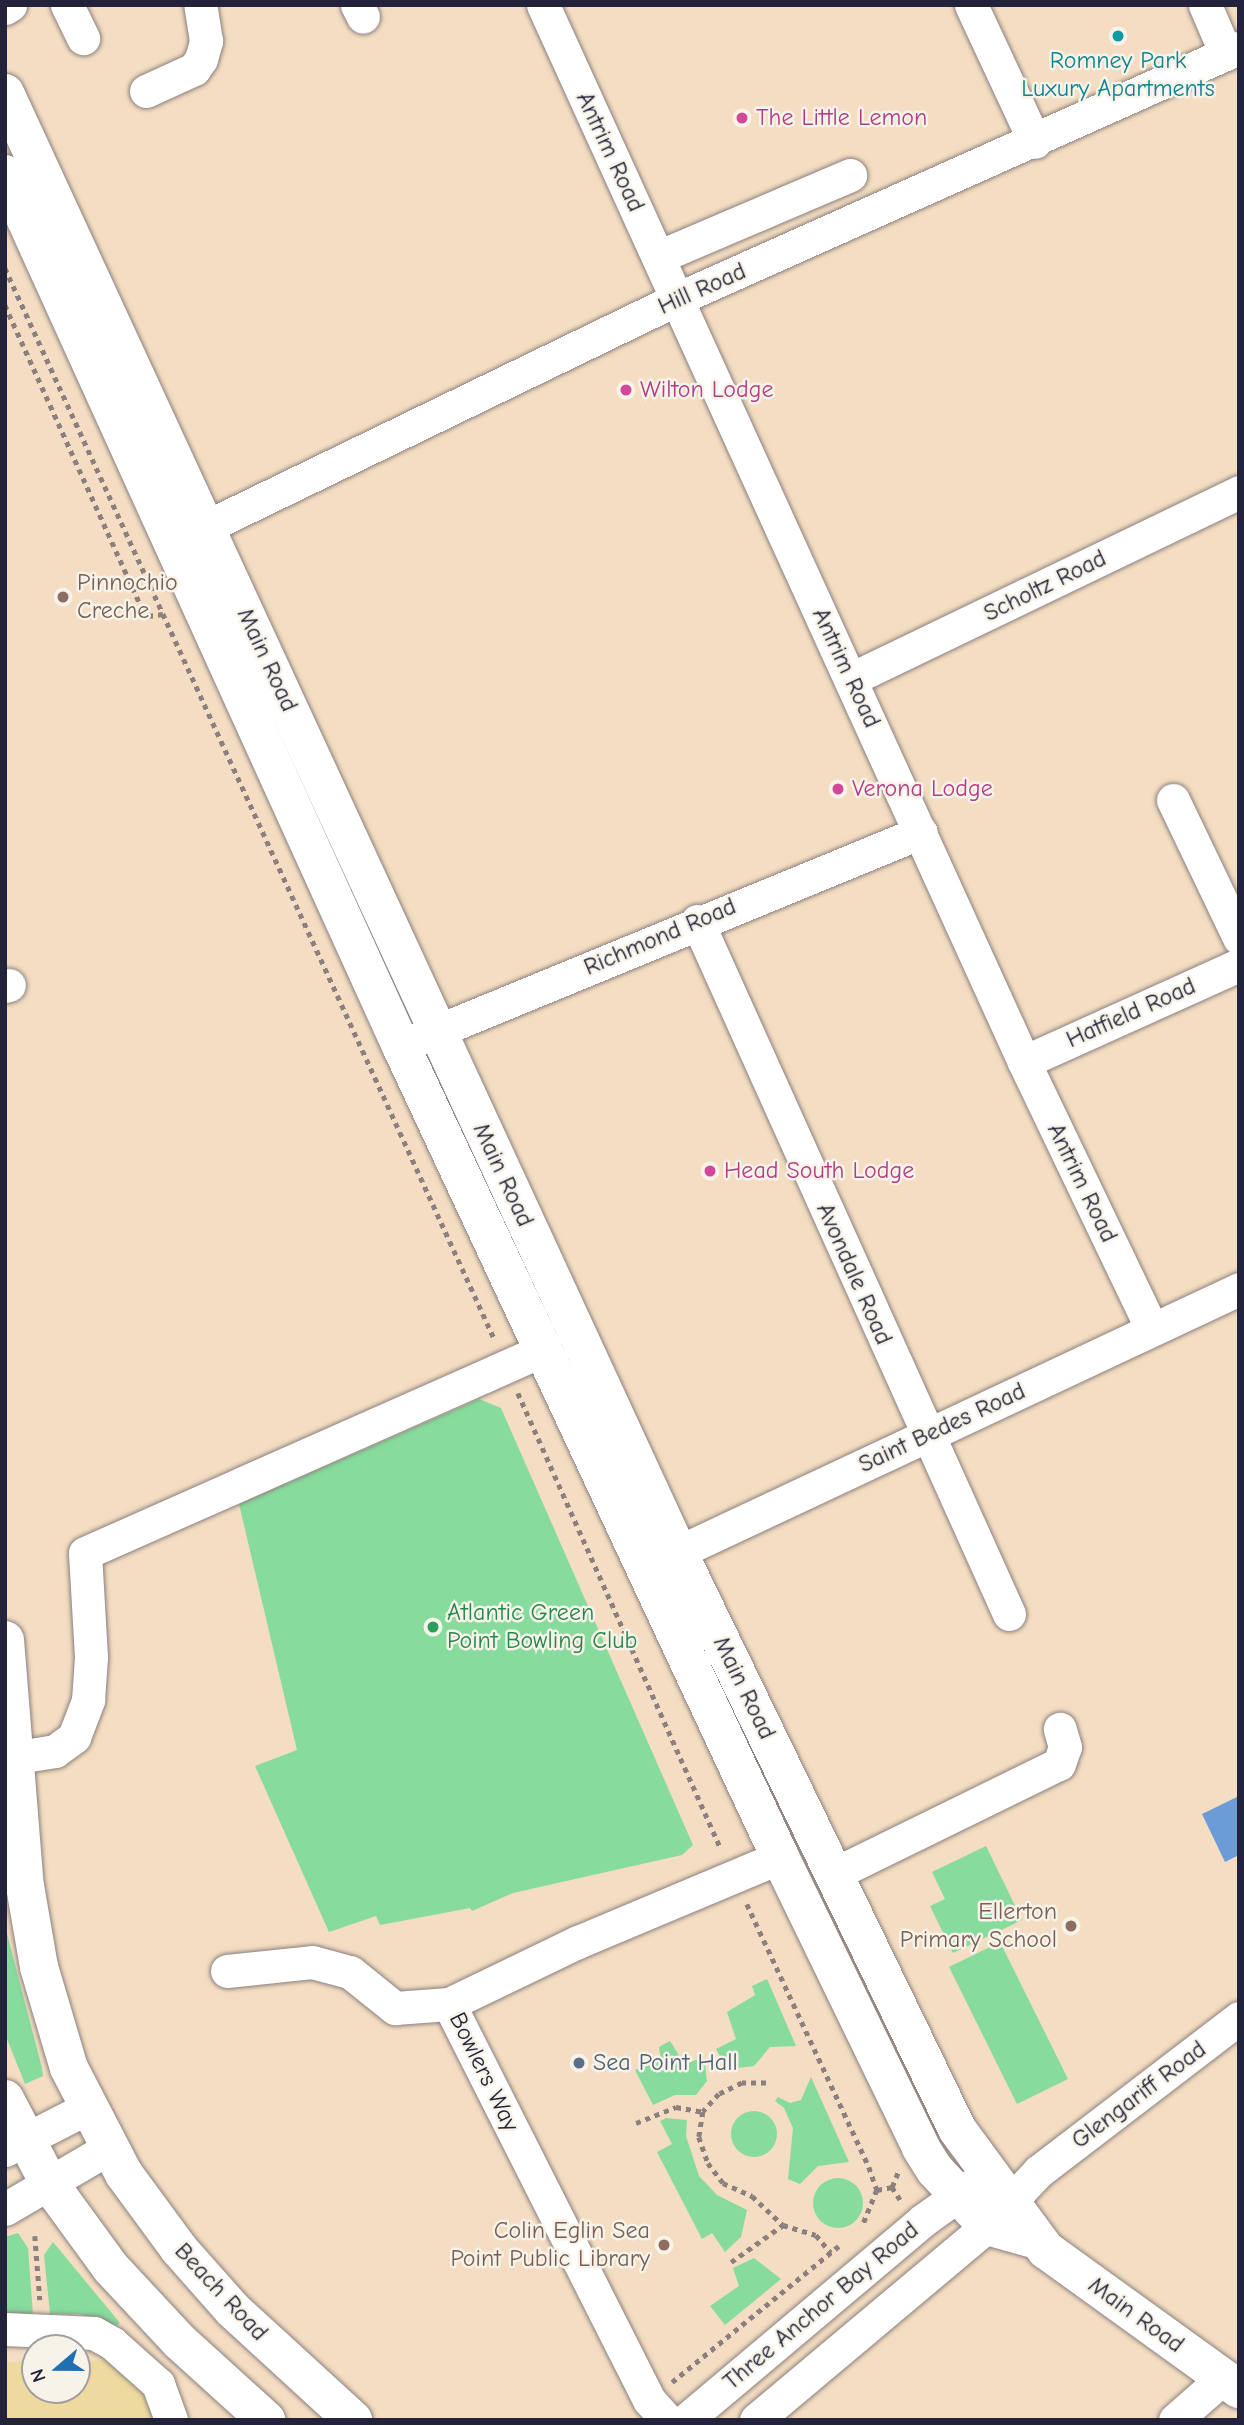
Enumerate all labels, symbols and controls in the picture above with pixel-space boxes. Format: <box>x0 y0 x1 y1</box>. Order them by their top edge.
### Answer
marker: Romney Park Luxury Apartments <box>1110 28 1126 44</box>
place label: Romney Park Luxury Apartments <box>1021 47 1215 103</box>
street label: Antrim Road <box>570 88 650 216</box>
place label: The Little Lemon <box>756 104 927 132</box>
marker: The Little Lemon <box>734 110 750 126</box>
street label: Hill Road <box>654 257 750 321</box>
place label: Wilton Lodge <box>640 376 773 404</box>
marker: Wilton Lodge <box>618 382 634 398</box>
street label: Scholtz Road <box>979 544 1111 628</box>
place label: Pinnochio Creche <box>77 569 178 625</box>
marker: Pinnochio Creche <box>55 589 71 605</box>
street label: Main Road <box>230 604 304 716</box>
street label: Antrim Road <box>806 604 886 732</box>
place label: Verona Lodge <box>852 775 993 803</box>
marker: Verona Lodge <box>830 781 846 797</box>
street label: Richmond Road <box>580 892 740 982</box>
street label: Hatfield Road <box>1062 972 1200 1054</box>
street label: Main Road <box>466 1119 540 1231</box>
street label: Antrim Road <box>1041 1119 1123 1247</box>
place label: Head South Lodge <box>724 1157 914 1185</box>
marker: Head South Lodge <box>702 1163 718 1179</box>
street label: Avondale Road <box>810 1199 898 1349</box>
street label: Saint Bedes Road <box>854 1377 1030 1479</box>
place label: Atlantic Green Point Bowling Club <box>447 1599 637 1655</box>
marker: Atlantic Green Point Bowling Club <box>425 1619 441 1635</box>
street label: Main Road <box>707 1632 781 1744</box>
place label: Ellerton Primary School <box>900 1898 1057 1954</box>
marker: Ellerton Primary School <box>1063 1918 1079 1934</box>
street label: Bowlers Way <box>443 2008 525 2136</box>
street label: Glengariff Road <box>1066 2035 1212 2155</box>
place label: Sea Point Hall <box>593 2049 738 2077</box>
marker: Sea Point Hall <box>571 2055 587 2071</box>
street label: Three Anchor Bay Road <box>717 2216 925 2396</box>
place label: Colin Eglin Sea Point Public Library <box>450 2217 650 2273</box>
street label: Beach Road <box>168 2237 274 2347</box>
marker: Colin Eglin Sea Point Public Library <box>656 2237 672 2253</box>
street label: Main Road <box>1083 2271 1189 2359</box>
north arrow <box>21 2334 91 2404</box>
text: N <box>26 2366 51 2385</box>

